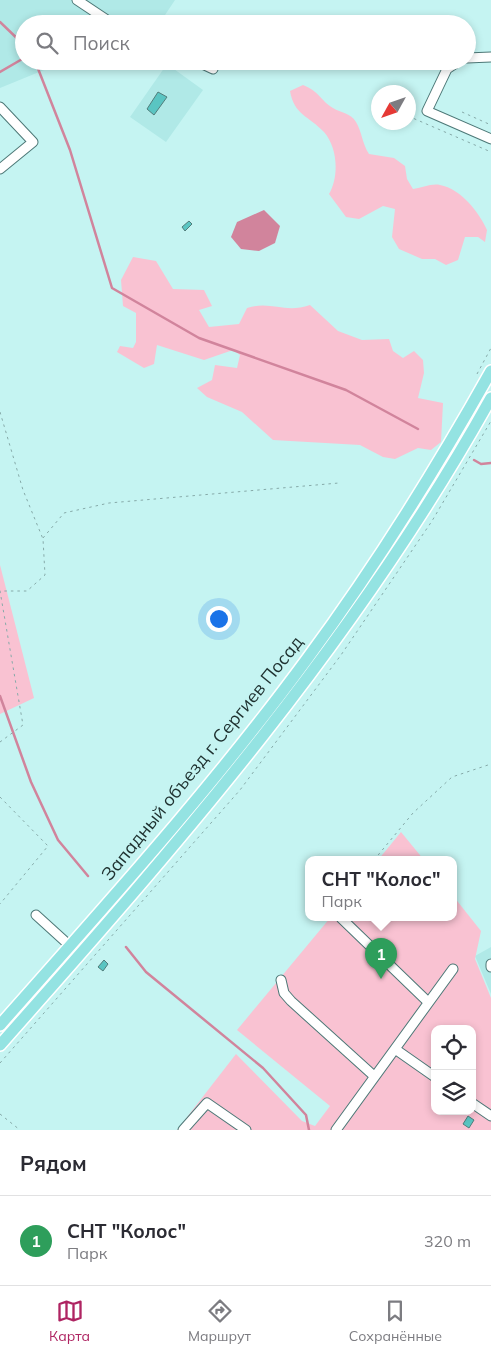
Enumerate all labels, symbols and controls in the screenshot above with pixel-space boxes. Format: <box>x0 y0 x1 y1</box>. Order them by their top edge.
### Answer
search box <box>15 15 476 70</box>
icon: search <box>33 29 61 57</box>
text: Поиск <box>73 31 130 55</box>
north arrow <box>371 85 416 130</box>
your location <box>206 606 232 632</box>
street label: Западный объезд г. Сергиев Посад <box>96 631 308 885</box>
popup <box>305 856 457 921</box>
text: СНТ "Колос" <box>322 867 440 891</box>
text: Парк <box>322 891 362 911</box>
pin: 1 <box>365 938 397 979</box>
map controls <box>431 1025 476 1115</box>
button: locate <box>431 1025 476 1070</box>
button: layers <box>431 1070 476 1115</box>
text: Рядом <box>20 1150 87 1176</box>
text: СНТ "Колос" <box>67 1219 186 1243</box>
text: 1 <box>31 1231 41 1251</box>
text: 320 m <box>424 1231 471 1251</box>
text: Парк <box>67 1243 107 1263</box>
tab: Карта <box>49 1297 90 1345</box>
tab: Маршрут <box>188 1297 251 1345</box>
tab: Сохранённые <box>349 1297 442 1345</box>

